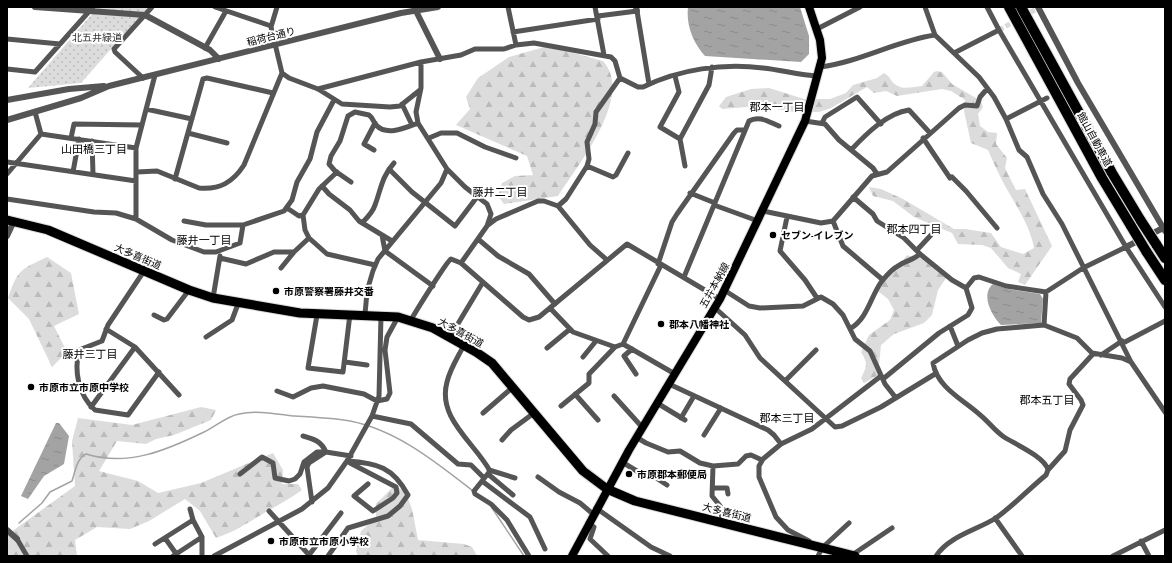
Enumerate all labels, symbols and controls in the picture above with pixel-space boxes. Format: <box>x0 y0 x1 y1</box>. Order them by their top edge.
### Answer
street label: 稲荷台通り <box>246 25 297 48</box>
park label: 北五井緑道 <box>72 32 122 43</box>
district label: 郡本一丁目 <box>750 101 805 113</box>
street label: 館山自動車道 <box>1075 110 1114 168</box>
district label: 山田橋三丁目 <box>61 143 127 155</box>
district label: 藤井二丁目 <box>473 186 528 198</box>
district label: 郡本四丁目 <box>887 223 942 235</box>
marker: セブン-イレブン <box>768 230 778 240</box>
place label: セブン-イレブン <box>781 230 854 241</box>
district label: 藤井一丁目 <box>177 234 232 246</box>
street label: 大多喜街道 <box>113 242 163 271</box>
street label: 五井本納線 <box>698 261 731 310</box>
marker: 市原警察署藤井交番 <box>271 286 281 296</box>
place label: 市原警察署藤井交番 <box>284 286 374 297</box>
street label: 大多喜街道 <box>436 316 485 349</box>
marker: 郡本八幡神社 <box>656 319 666 329</box>
place label: 郡本八幡神社 <box>669 319 730 330</box>
district label: 藤井三丁目 <box>63 348 118 360</box>
marker: 市原市立市原中学校 <box>26 382 36 392</box>
place label: 市原市立市原中学校 <box>39 382 129 393</box>
district label: 郡本五丁目 <box>1020 394 1075 406</box>
district label: 郡本三丁目 <box>760 412 815 424</box>
marker: 市原郡本郵便局 <box>624 469 634 479</box>
place label: 市原郡本郵便局 <box>637 469 707 480</box>
street label: 大多喜街道 <box>701 501 752 524</box>
marker: 市原市立市原小学校 <box>266 536 276 546</box>
place label: 市原市立市原小学校 <box>279 536 369 547</box>

